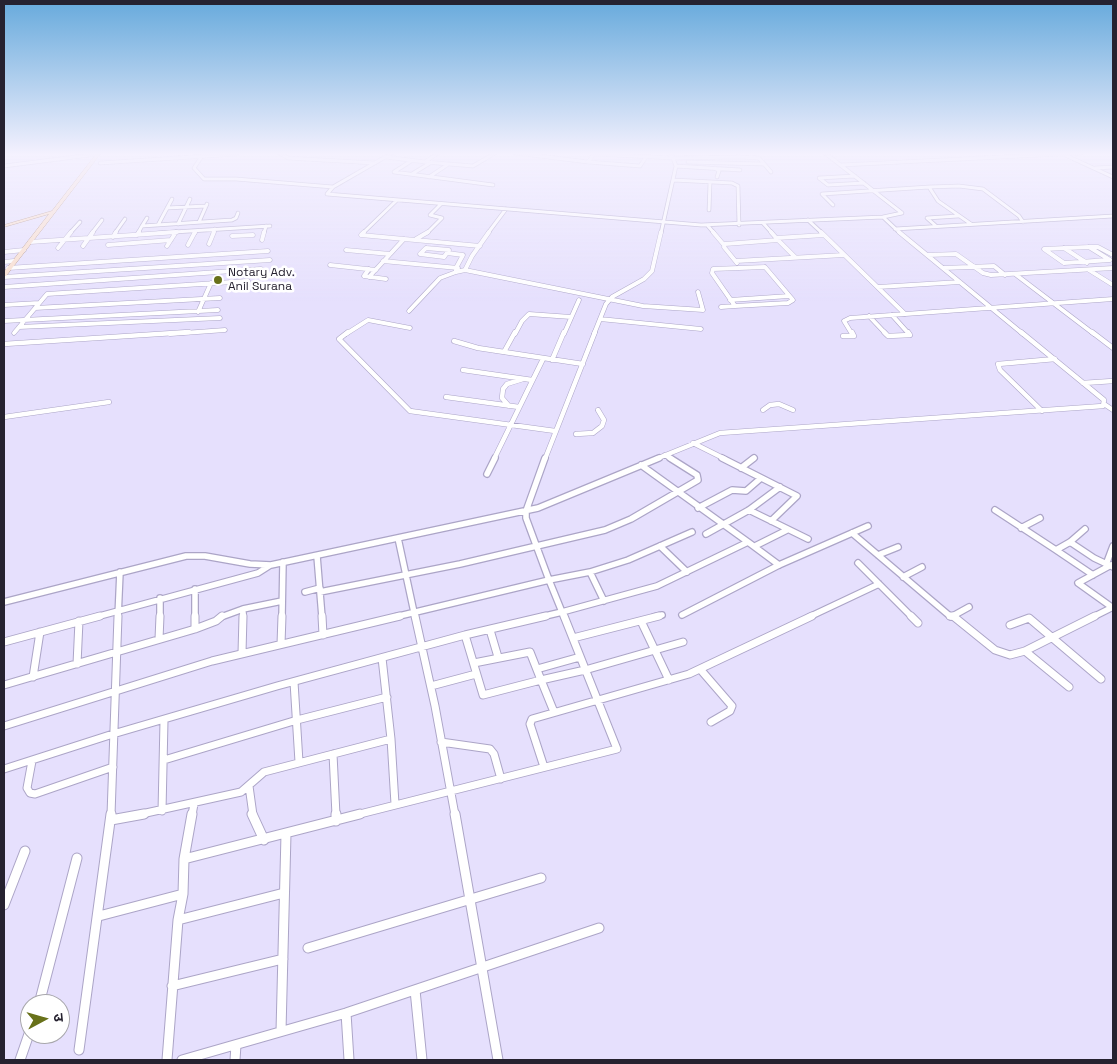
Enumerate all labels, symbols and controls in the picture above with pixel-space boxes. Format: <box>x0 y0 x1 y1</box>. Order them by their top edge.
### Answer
place label: Notary Adv. Anil Surana <box>228 266 295 294</box>
marker: Notary Adv. Anil Surana <box>212 274 224 286</box>
north arrow <box>20 994 70 1044</box>
text: उ <box>50 1013 68 1023</box>

